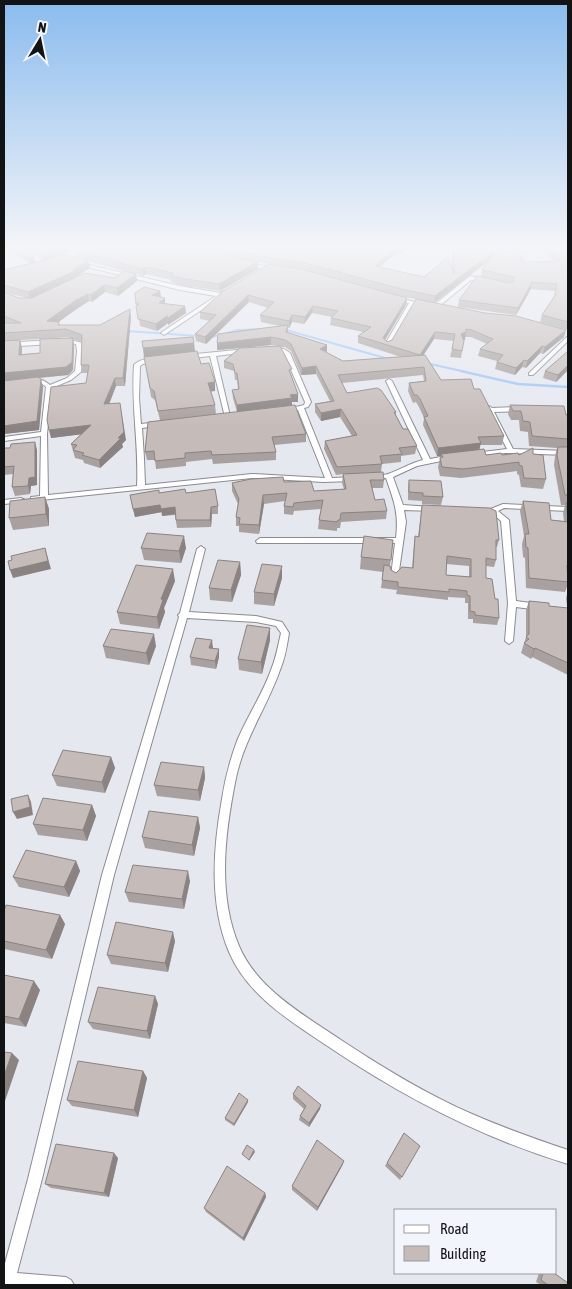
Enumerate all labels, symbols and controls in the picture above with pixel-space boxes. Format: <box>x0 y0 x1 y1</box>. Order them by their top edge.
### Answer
north arrow <box>15 15 65 65</box>
text: N <box>37 19 48 36</box>
legend <box>394 1209 557 1274</box>
text: Road <box>440 1220 469 1237</box>
text: Building <box>440 1245 486 1262</box>

